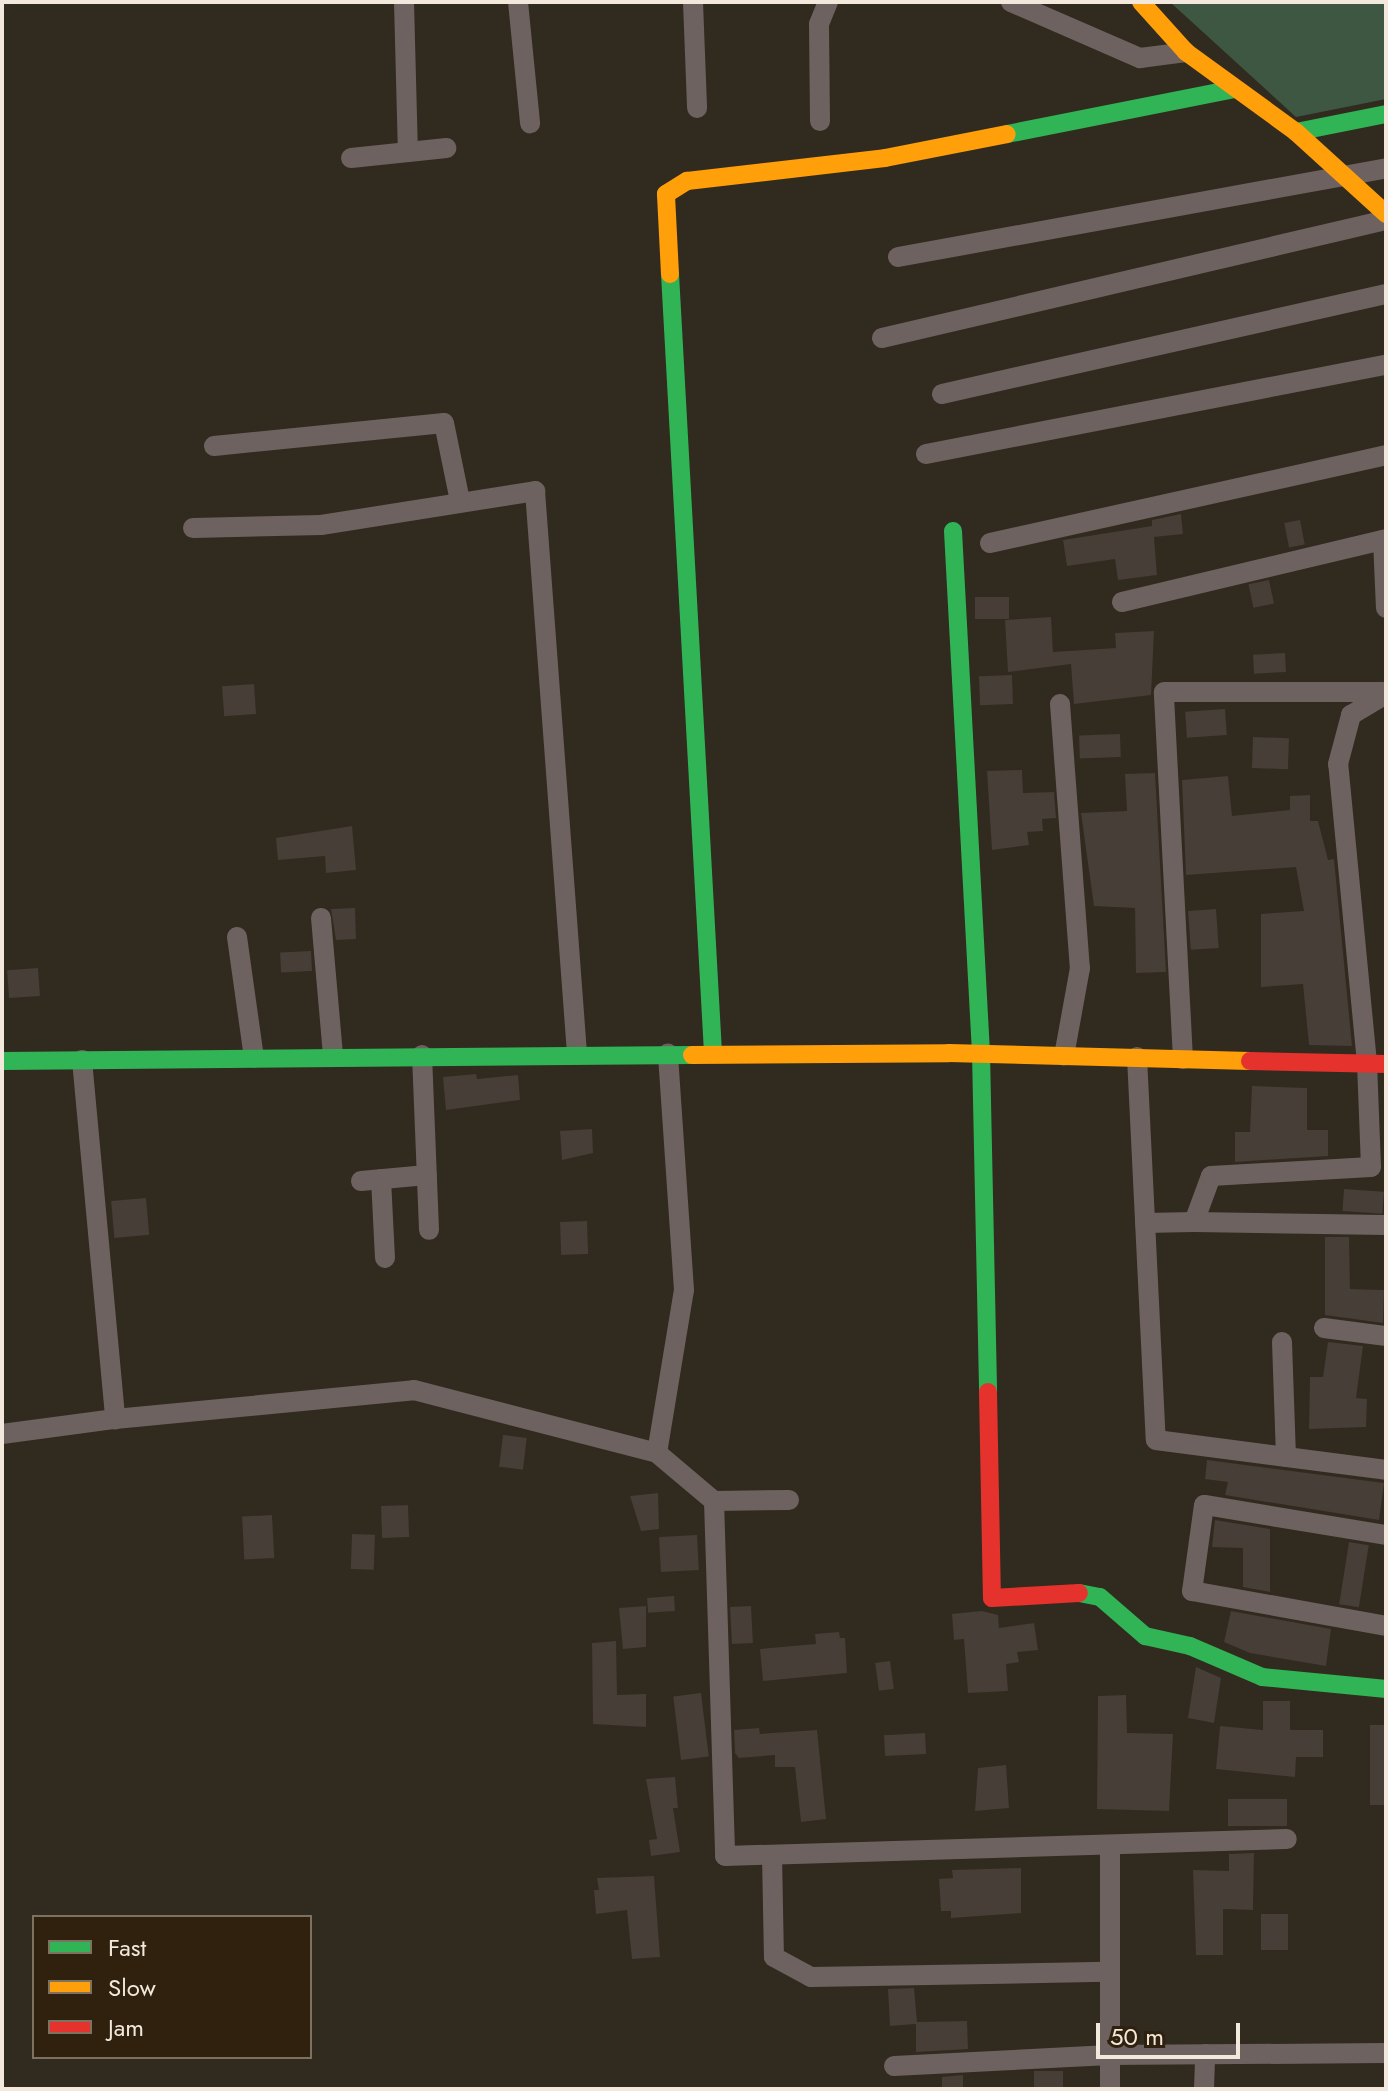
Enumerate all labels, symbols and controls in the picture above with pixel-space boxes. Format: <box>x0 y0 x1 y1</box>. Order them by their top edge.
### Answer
legend <box>32 1915 312 2059</box>
text: Fast <box>108 1930 146 1965</box>
text: Slow <box>108 1970 156 2005</box>
scale bar <box>1100 2007 1244 2057</box>
text: Jam <box>108 2010 144 2045</box>
text: 50 m <box>1110 2019 1164 2054</box>

